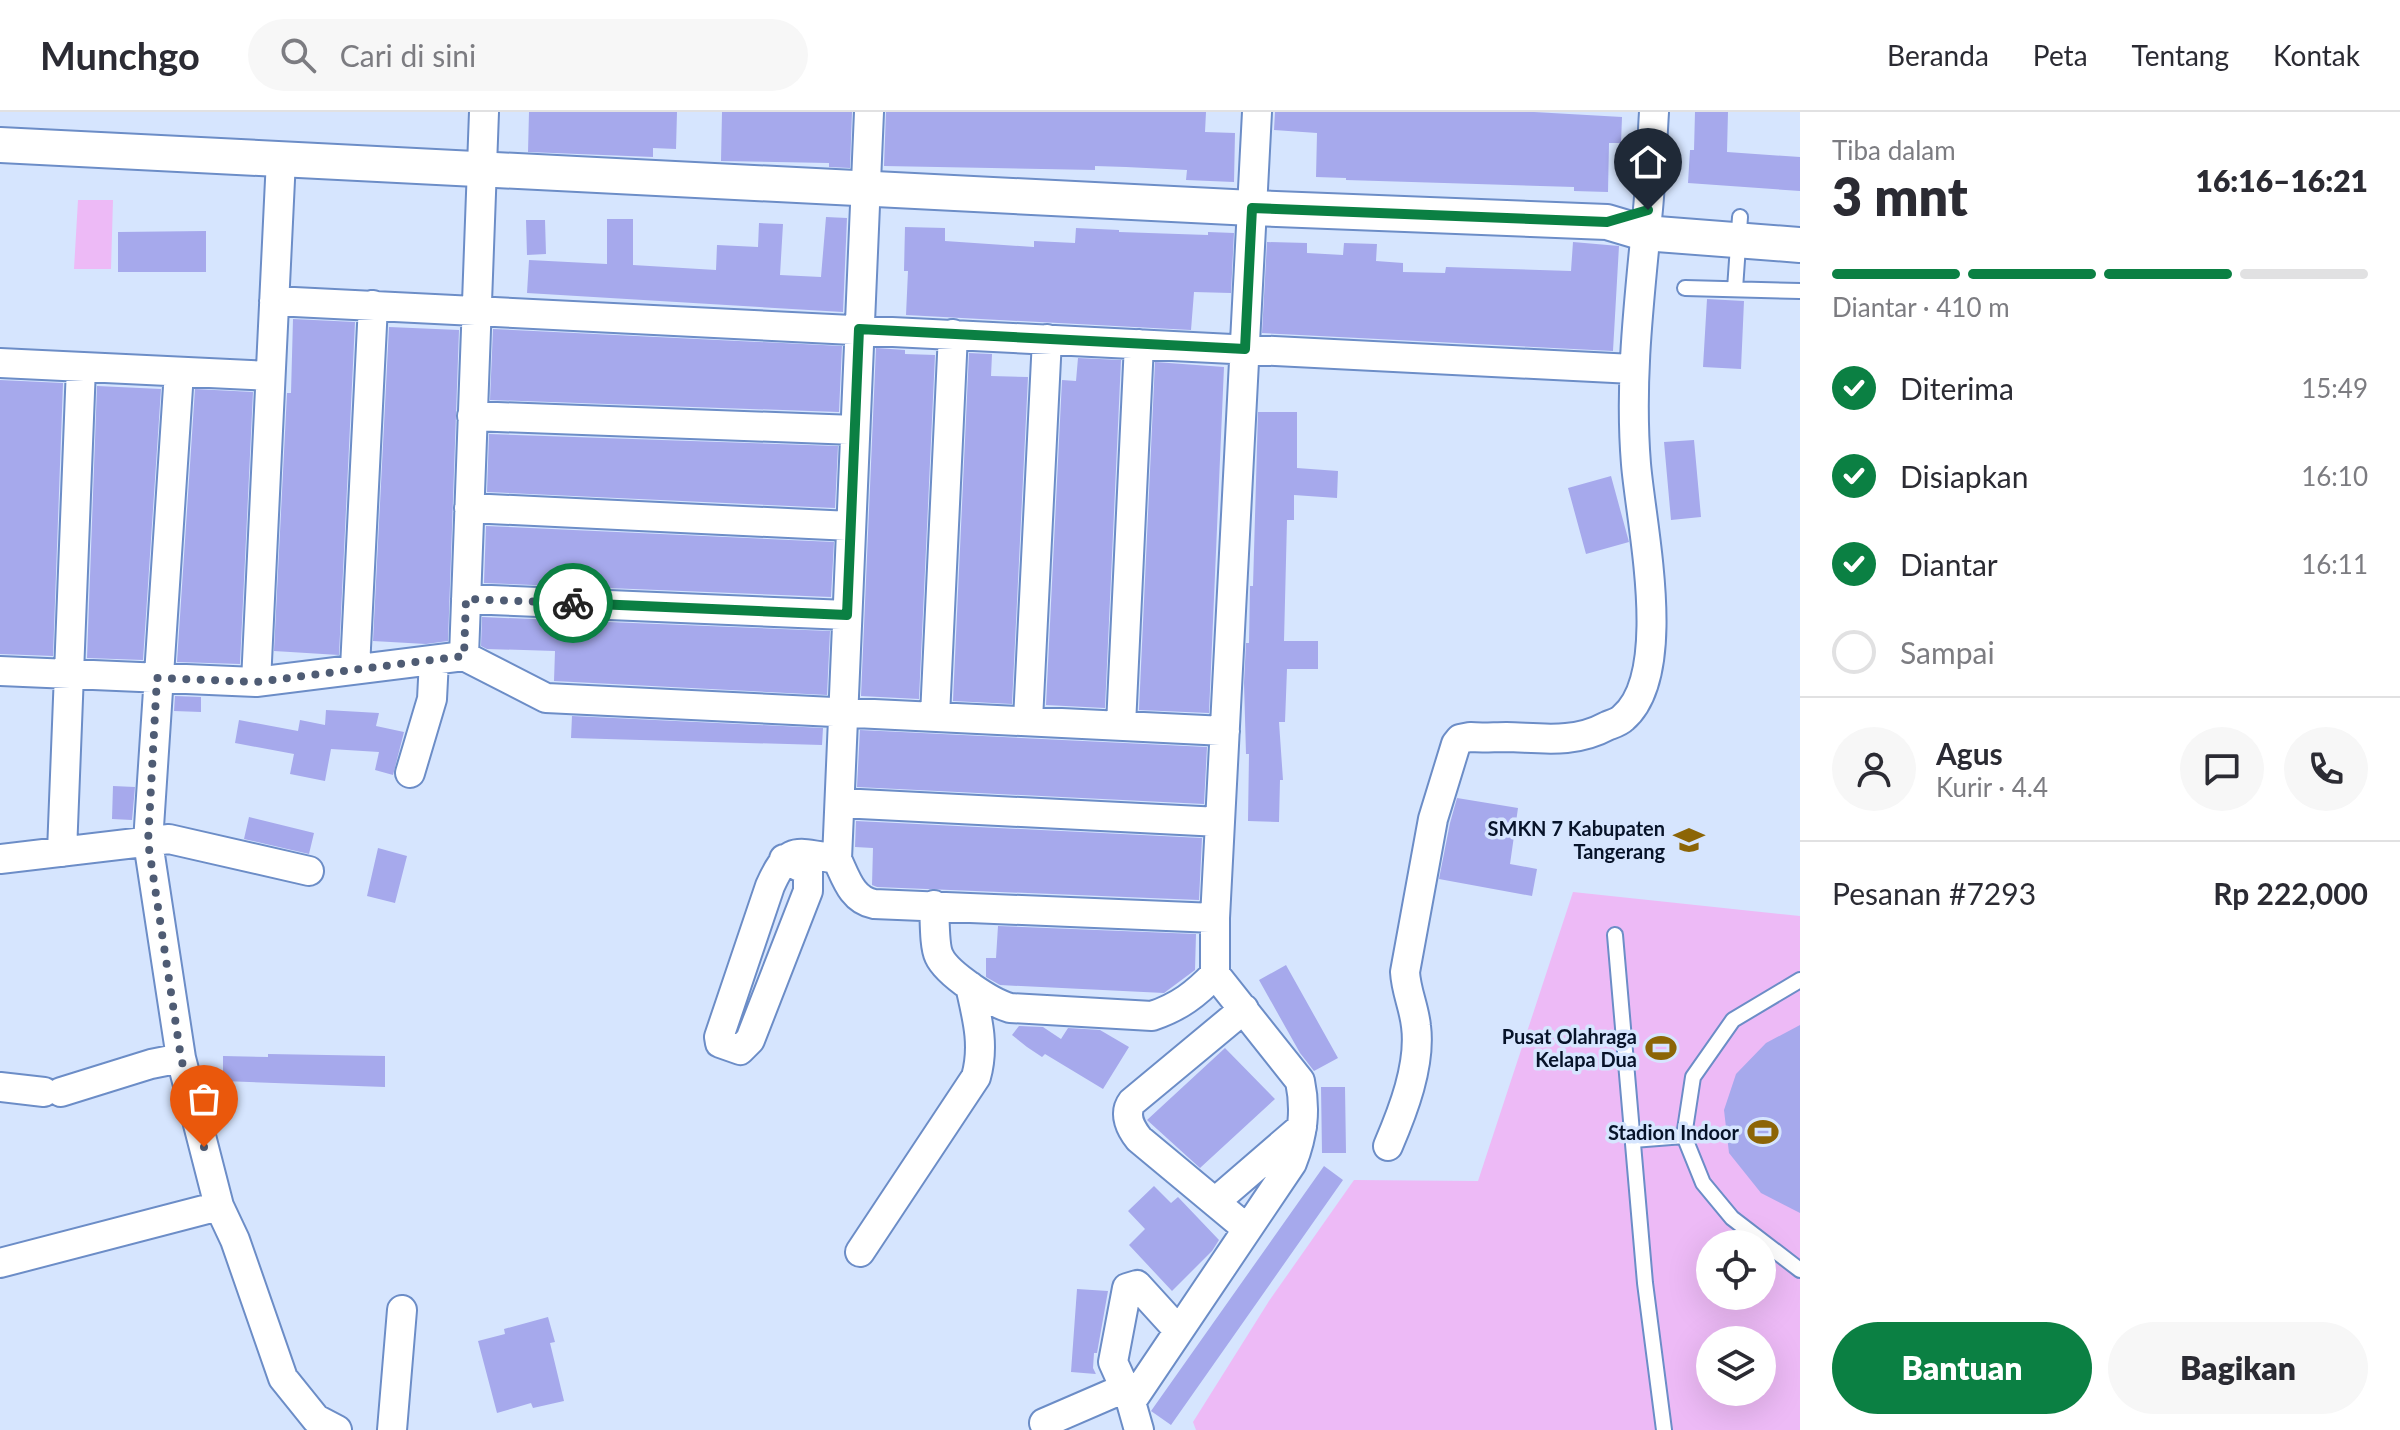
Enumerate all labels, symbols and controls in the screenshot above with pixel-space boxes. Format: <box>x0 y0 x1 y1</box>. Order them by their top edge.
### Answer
search box <box>248 19 808 91</box>
text: Munchgo <box>40 32 200 78</box>
icon: search <box>276 33 320 77</box>
text: Cari di sini <box>340 37 476 73</box>
text: Beranda <box>1887 38 1989 72</box>
text: Peta <box>2033 38 2088 72</box>
text: Tentang <box>2132 38 2229 72</box>
text: Kontak <box>2273 38 2360 72</box>
pin <box>1614 128 1682 210</box>
text: Tiba dalam <box>1832 134 1956 166</box>
icon: home <box>1626 140 1670 184</box>
text: 16:16–16:21 <box>2195 162 2368 198</box>
text: 3 mnt <box>1832 165 1968 227</box>
text: Diantar · 410 m <box>1832 291 2010 323</box>
icon: check <box>1832 366 1876 410</box>
text: Diterima <box>1900 370 2014 406</box>
text: 15:49 <box>2301 372 2368 404</box>
icon: check <box>1832 454 1876 498</box>
text: Disiapkan <box>1900 458 2029 494</box>
text: 16:10 <box>2301 460 2368 492</box>
icon: check <box>1832 542 1876 586</box>
text: Diantar <box>1900 546 1998 582</box>
text: 16:11 <box>2301 548 2368 580</box>
courier <box>533 563 613 643</box>
icon: bike <box>551 581 595 625</box>
text: Sampai <box>1900 634 1995 670</box>
button: person <box>1832 727 1916 811</box>
button: chat <box>2180 727 2264 811</box>
button: phone <box>2284 727 2368 811</box>
text: Agus <box>1936 735 2003 771</box>
text: Kurir · 4.4 <box>1936 771 2048 803</box>
place label: SMKN 7 Kabupaten Tangerang <box>1488 816 1665 863</box>
school or university icon: SMKN 7 Kabupaten Tangerang <box>1672 823 1706 857</box>
text: Pesanan #7293 <box>1832 875 2036 911</box>
text: Rp 222,000 <box>2213 875 2368 911</box>
place label: Pusat Olahraga Kelapa Dua <box>1502 1024 1637 1071</box>
sports icon: Pusat Olahraga Kelapa Dua <box>1644 1031 1678 1065</box>
pin <box>170 1065 238 1147</box>
icon: bag <box>182 1077 226 1121</box>
sports icon: Stadion Indoor <box>1746 1115 1780 1149</box>
place label: Stadion Indoor <box>1608 1120 1740 1144</box>
map controls <box>1696 1230 1776 1406</box>
button: locate <box>1696 1230 1776 1310</box>
button: Bantuan <box>1832 1322 2092 1414</box>
button: Bagikan <box>2108 1322 2368 1414</box>
button: layers <box>1696 1326 1776 1406</box>

